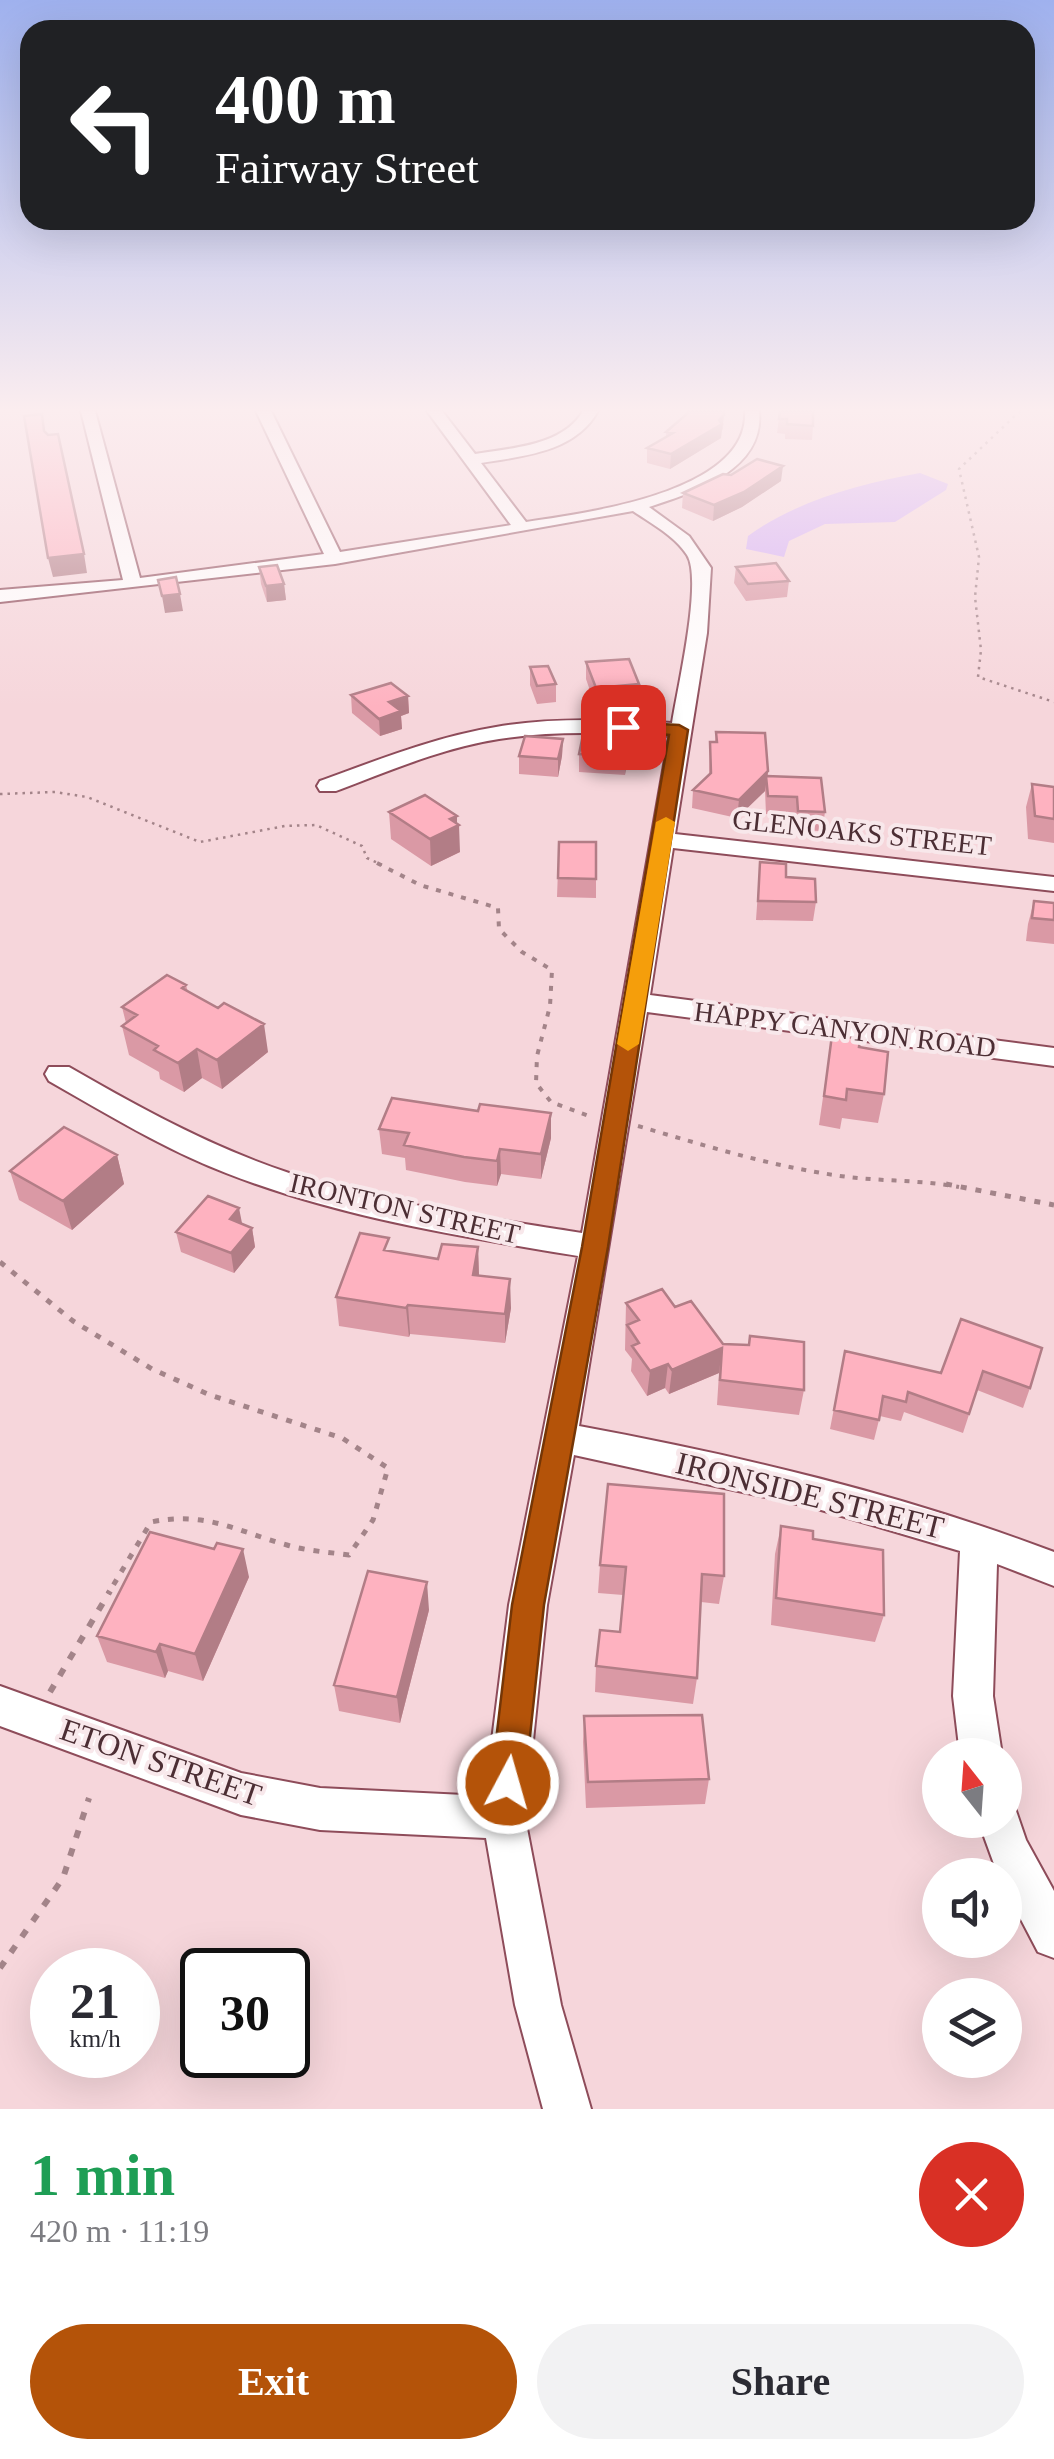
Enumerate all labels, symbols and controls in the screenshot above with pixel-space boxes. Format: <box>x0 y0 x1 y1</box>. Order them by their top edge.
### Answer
icon: left <box>50 60 180 190</box>
text: 400 m <box>215 61 396 138</box>
text: Fairway Street <box>215 143 479 193</box>
pin <box>581 685 666 770</box>
icon: arrive <box>596 700 651 755</box>
street label: GLENOAKS STREET <box>731 803 993 862</box>
street label: HAPPY CANYON ROAD <box>692 996 998 1063</box>
street label: IRONTON STREET <box>287 1167 523 1250</box>
street label: IRONSIDE STREET <box>672 1444 948 1546</box>
street label: ETON STREET <box>56 1711 267 1813</box>
position arrow <box>456 1731 560 1835</box>
north arrow <box>922 1738 1022 1838</box>
map controls <box>922 1738 1022 2078</box>
button: sound <box>922 1858 1022 1958</box>
speed limit sign: 30 <box>180 1948 310 2078</box>
text: 21 <box>70 1973 120 2029</box>
button: layers <box>922 1978 1022 2078</box>
text: km/h <box>69 2025 121 2052</box>
text: 1 min <box>30 2142 175 2208</box>
button: close <box>919 2142 1024 2247</box>
text: 420 m · 11:19 <box>30 2213 209 2249</box>
button: Exit <box>30 2324 517 2439</box>
button: Share <box>537 2324 1024 2439</box>

